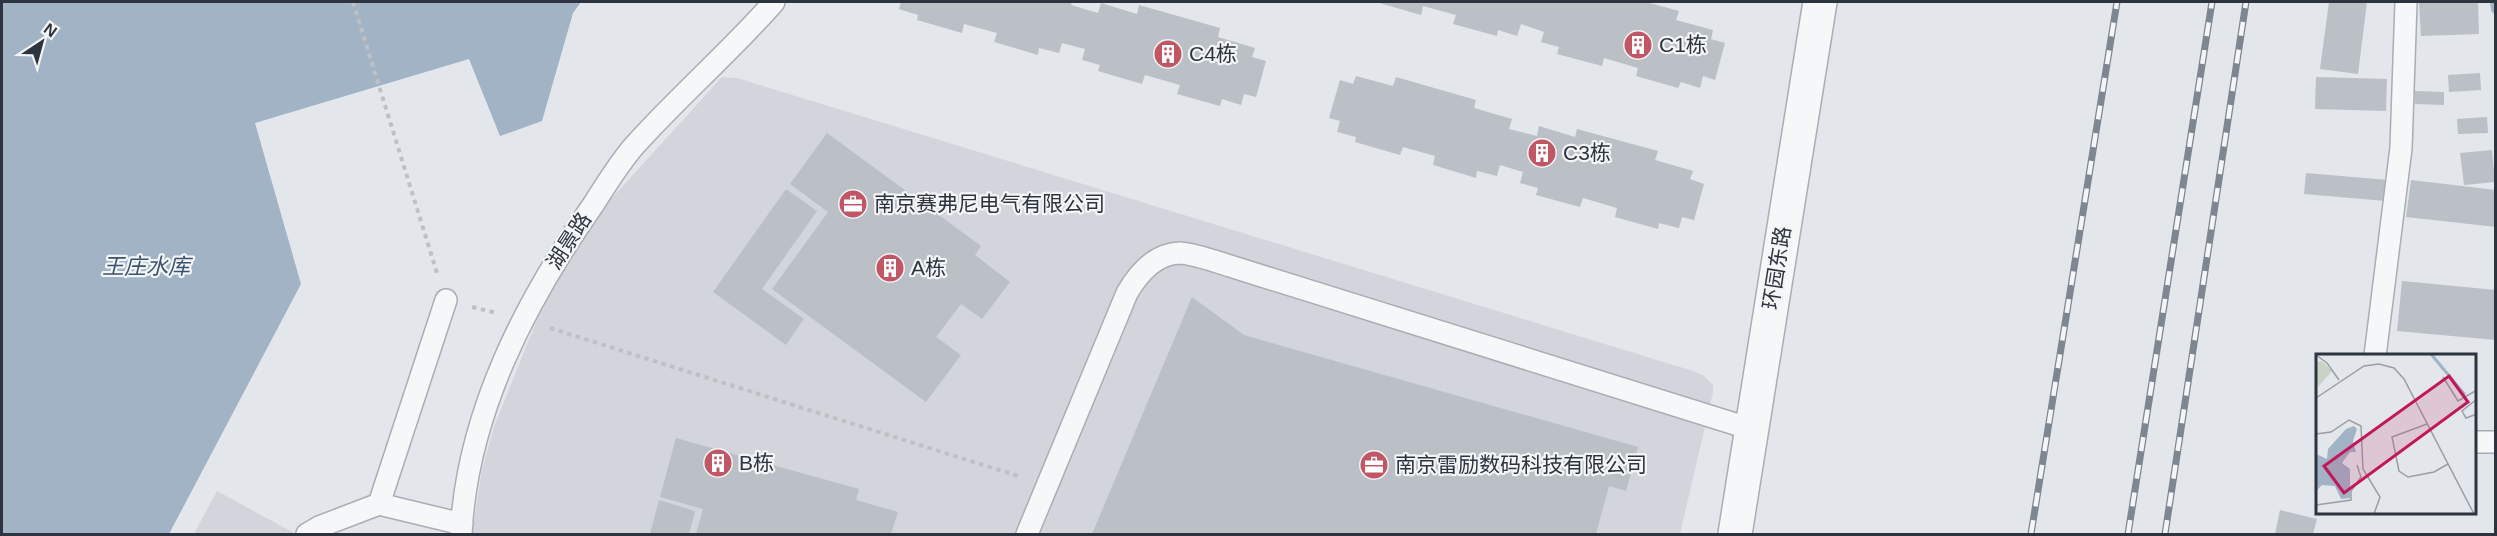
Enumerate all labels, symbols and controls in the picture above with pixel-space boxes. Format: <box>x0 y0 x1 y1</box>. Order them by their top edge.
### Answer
north arrow <box>12 12 72 72</box>
text: N <box>41 20 60 41</box>
building icon: C1栋 <box>1622 29 1654 61</box>
place label: C1栋 <box>1659 33 1707 56</box>
building icon: C4栋 <box>1152 38 1184 70</box>
place label: C4栋 <box>1189 42 1237 65</box>
building icon: C3栋 <box>1526 137 1558 169</box>
place label: C3栋 <box>1563 141 1611 164</box>
office icon: 南京赛弗尼电气有限公司 <box>837 188 869 220</box>
place label: 南京赛弗尼电气有限公司 <box>874 192 1105 215</box>
street label: 湖景路 <box>542 208 595 273</box>
street label: 环园东路 <box>1759 225 1794 311</box>
building icon: A栋 <box>874 252 906 284</box>
water label: 王庄水库 <box>102 254 194 279</box>
place label: A栋 <box>911 256 946 279</box>
inset map <box>2316 354 2476 515</box>
building icon: B栋 <box>702 447 734 479</box>
office icon: 南京雷励数码科技有限公司 <box>1358 449 1390 481</box>
place label: B栋 <box>739 451 774 474</box>
place label: 南京雷励数码科技有限公司 <box>1395 453 1647 476</box>

